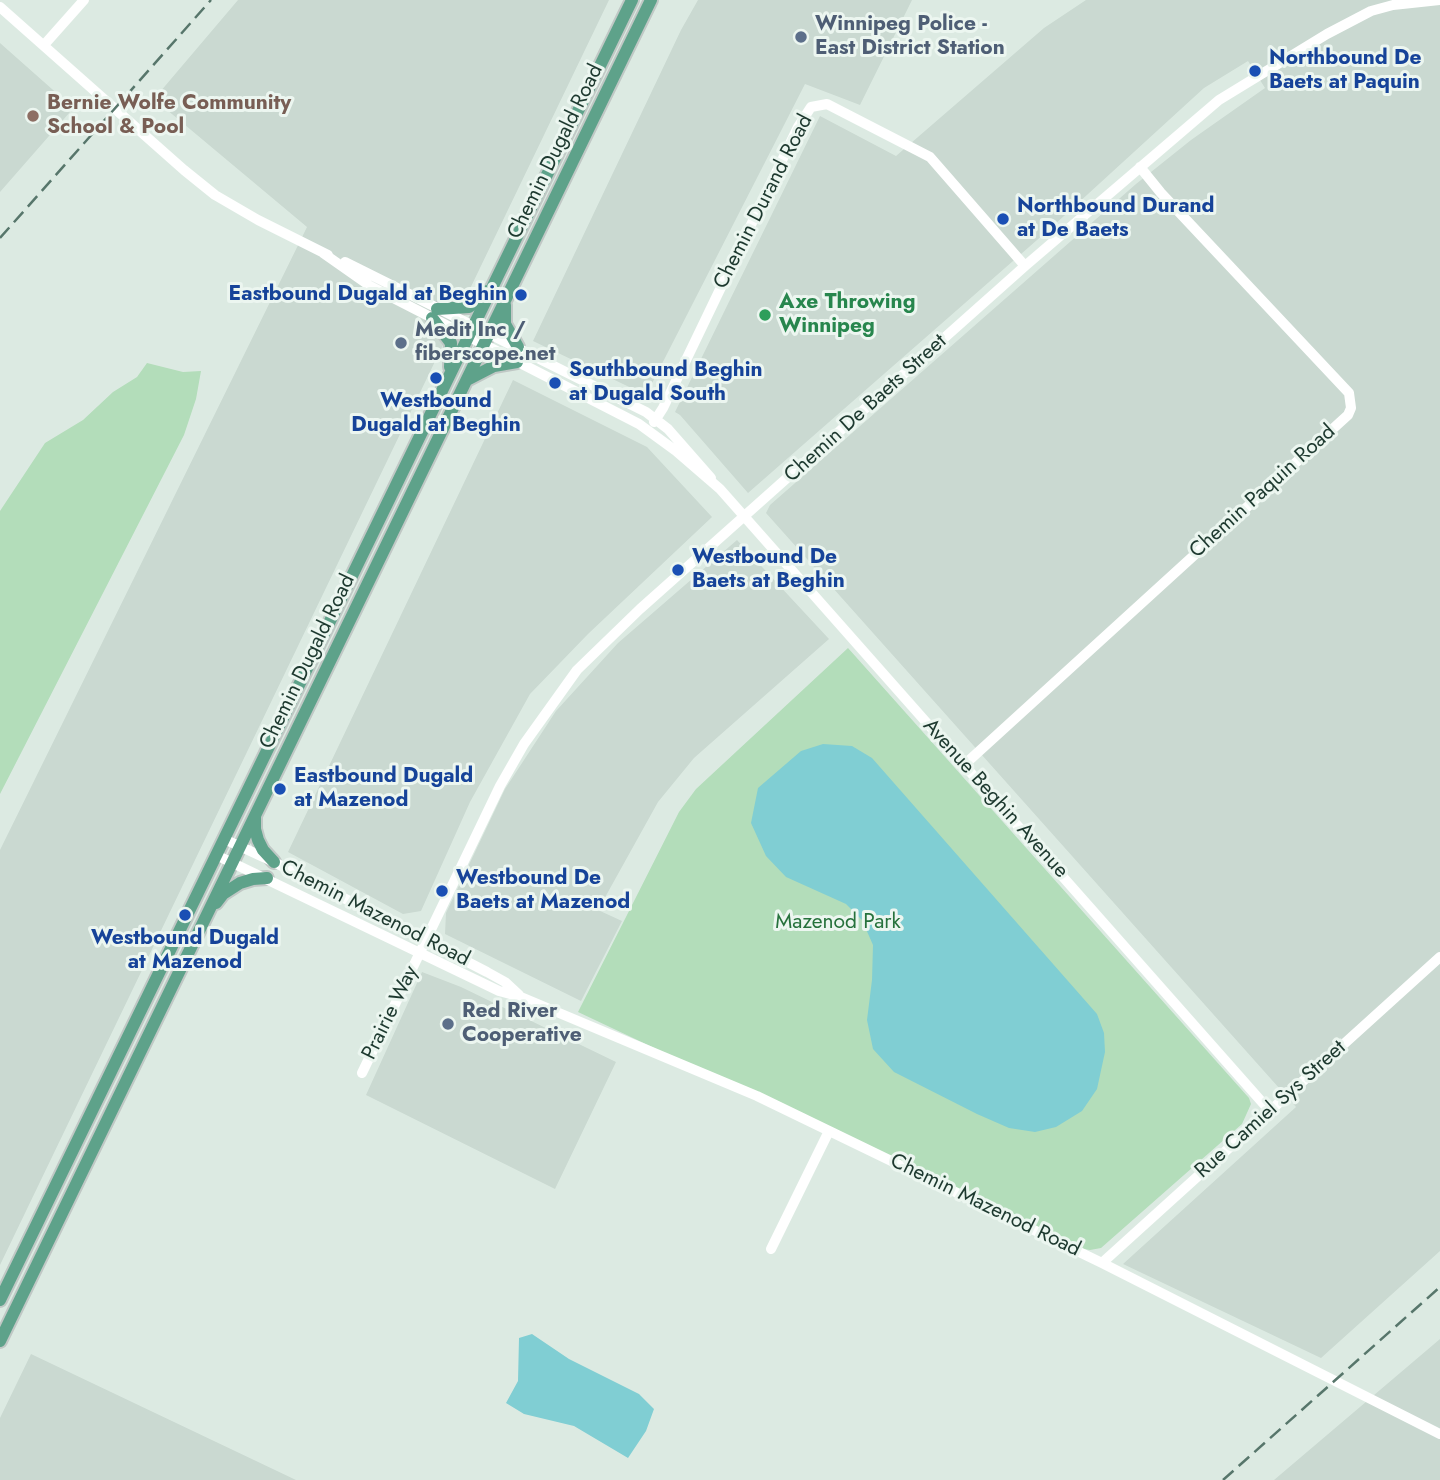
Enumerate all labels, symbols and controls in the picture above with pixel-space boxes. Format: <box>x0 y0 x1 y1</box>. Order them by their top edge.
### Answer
place label: Winnipeg Police - East District Station <box>815 12 1005 62</box>
marker: Winnipeg Police - East District Station <box>793 29 809 45</box>
place label: Northbound De Baets at Paquin <box>1269 46 1422 96</box>
street label: Chemin Dugald Road <box>503 61 609 243</box>
marker: Northbound De Baets at Paquin <box>1247 63 1263 79</box>
place label: Bernie Wolfe Community School & Pool <box>47 91 291 141</box>
marker: Bernie Wolfe Community School & Pool <box>25 108 41 124</box>
street label: Chemin Durand Road <box>709 110 819 294</box>
place label: Northbound Durand at De Baets <box>1017 194 1215 244</box>
marker: Northbound Durand at De Baets <box>995 211 1011 227</box>
place label: Eastbound Dugald at Beghin <box>229 282 507 308</box>
marker: Eastbound Dugald at Beghin <box>513 287 529 303</box>
place label: Axe Throwing Winnipeg <box>779 290 915 340</box>
marker: Axe Throwing Winnipeg <box>757 307 773 323</box>
place label: Medit Inc / fiberscope.net <box>415 318 555 368</box>
street label: Chemin De Baets Street <box>780 330 952 488</box>
marker: Medit Inc / fiberscope.net <box>393 335 409 351</box>
place label: Southbound Beghin at Dugald South <box>569 358 763 408</box>
marker: Westbound Dugald at Beghin <box>428 370 444 386</box>
marker: Southbound Beghin at Dugald South <box>547 375 563 391</box>
place label: Westbound Dugald at Beghin <box>351 389 521 439</box>
street label: Chemin Paquin Road <box>1185 420 1341 564</box>
place label: Westbound De Baets at Beghin <box>692 545 845 595</box>
marker: Westbound De Baets at Beghin <box>670 562 686 578</box>
street label: Chemin Dugald Road <box>255 571 361 753</box>
street label: Avenue Beghin Avenue <box>917 714 1073 884</box>
place label: Eastbound Dugald at Mazenod <box>294 764 473 814</box>
marker: Eastbound Dugald at Mazenod <box>272 781 288 797</box>
street label: Chemin Mazenod Road <box>276 855 474 973</box>
place label: Westbound De Baets at Mazenod <box>456 866 630 916</box>
marker: Westbound De Baets at Mazenod <box>434 883 450 899</box>
marker: Westbound Dugald at Mazenod <box>177 907 193 923</box>
park label: Mazenod Park <box>775 910 901 936</box>
place label: Westbound Dugald at Mazenod <box>91 926 279 976</box>
street label: Prairie Way <box>357 962 425 1064</box>
place label: Red River Cooperative <box>462 999 582 1049</box>
marker: Red River Cooperative <box>440 1016 456 1032</box>
street label: Rue Camiel Sys Street <box>1191 1036 1351 1184</box>
street label: Chemin Mazenod Road <box>886 1149 1084 1263</box>

